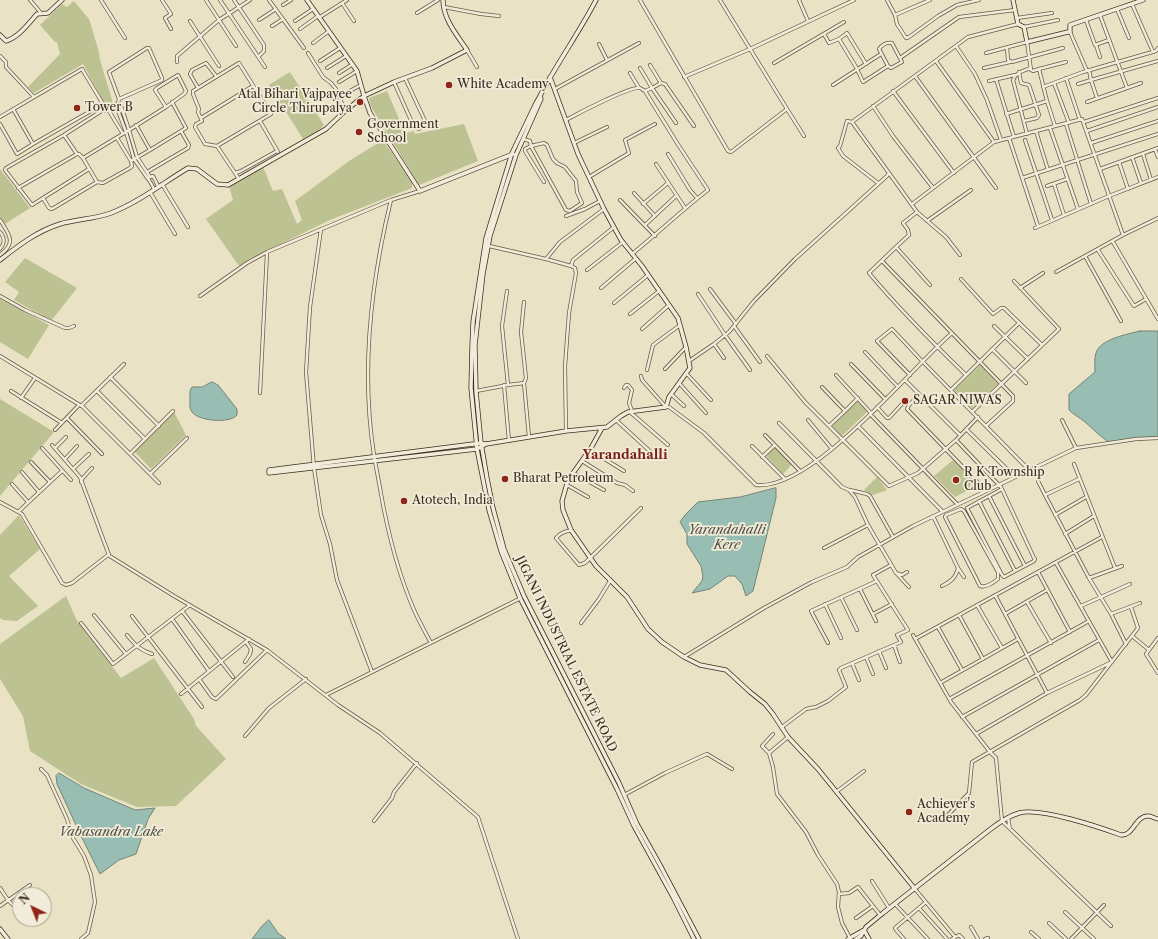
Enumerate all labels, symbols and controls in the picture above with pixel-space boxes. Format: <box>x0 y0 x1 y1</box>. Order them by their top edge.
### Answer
place label: White Academy <box>457 78 549 92</box>
marker: White Academy <box>444 80 454 90</box>
place label: Atal Bihari Vajpayee Circle Thirupalya <box>238 88 352 116</box>
marker: Atal Bihari Vajpayee Circle Thirupalya <box>355 97 365 107</box>
place label: Tower B <box>85 101 133 115</box>
marker: Tower B <box>72 103 82 113</box>
place label: Government School <box>367 118 439 146</box>
marker: Government School <box>354 127 364 137</box>
place label: SAGAR NIWAS <box>913 394 1002 408</box>
marker: SAGAR NIWAS <box>900 396 910 406</box>
district label: Yarandahalli <box>582 447 668 463</box>
place label: R K Township Club <box>964 466 1045 494</box>
place label: Bharat Petroleum <box>513 472 614 486</box>
marker: Bharat Petroleum <box>500 474 510 484</box>
marker: R K Township Club <box>951 475 961 485</box>
place label: Atotech, India <box>412 494 493 508</box>
marker: Atotech, India <box>399 496 409 506</box>
water label: Yarandahalli Kere <box>688 522 766 553</box>
street label: JIGANI INDUSTRIAL ESTATE ROAD <box>512 554 620 754</box>
place label: Achiever's Academy <box>917 798 975 826</box>
marker: Achiever's Academy <box>904 807 914 817</box>
water label: Vabasandra Lake <box>59 824 163 840</box>
north arrow <box>12 887 52 927</box>
text: N <box>16 891 33 907</box>

